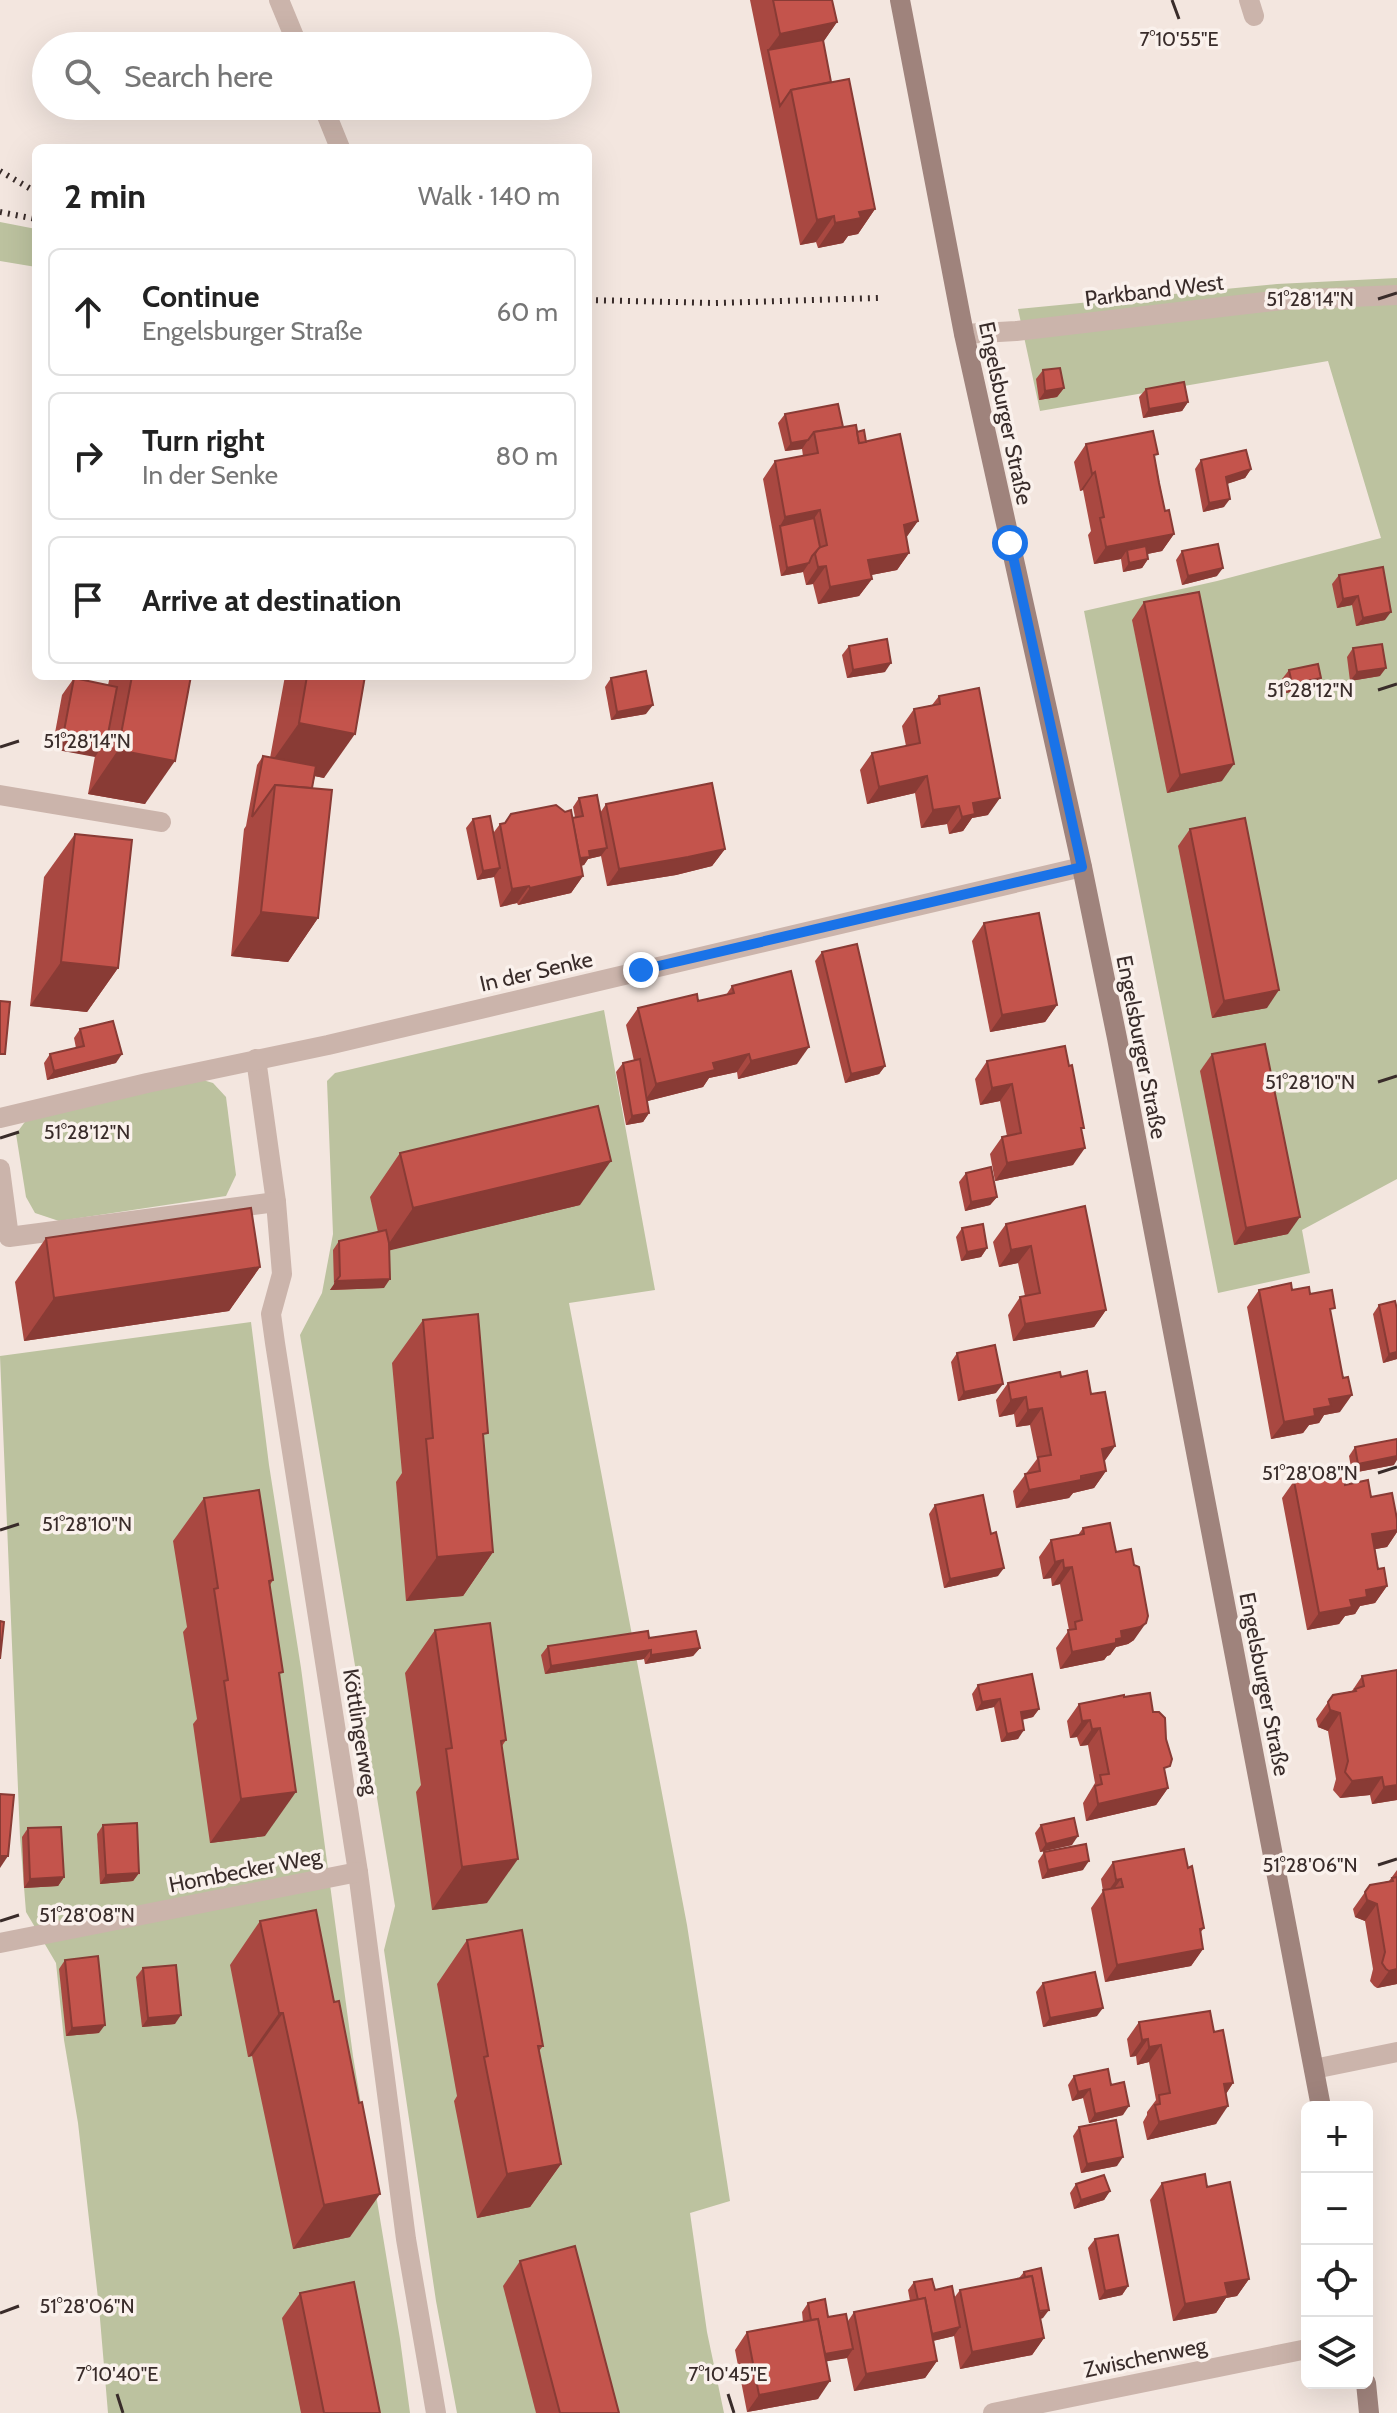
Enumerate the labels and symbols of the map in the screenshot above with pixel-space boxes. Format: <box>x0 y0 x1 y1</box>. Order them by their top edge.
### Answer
text: 7°10'55"E <box>1140 27 1218 51</box>
street label: Parkband West <box>1083 269 1226 312</box>
text: 51°28'14"N <box>1266 287 1354 311</box>
street label: Engelsburger Straße <box>973 319 1038 507</box>
route start <box>992 525 1028 561</box>
text: 51°28'12"N <box>1267 678 1353 702</box>
text: 51°28'14"N <box>43 729 131 753</box>
street label: In der Senke <box>477 945 595 998</box>
route end <box>623 952 659 988</box>
street label: Engelsburger Straße <box>1110 953 1173 1141</box>
text: 51°28'10"N <box>1265 1070 1355 1094</box>
text: 51°28'12"N <box>44 1120 130 1144</box>
text: 51°28'08"N <box>1262 1461 1358 1485</box>
text: 51°28'10"N <box>42 1512 132 1536</box>
street label: Engelsburger Straße <box>1233 1590 1296 1778</box>
street label: Köttlingerweg <box>337 1667 384 1798</box>
street label: Hombecker Weg <box>167 1842 325 1899</box>
text: 51°28'06"N <box>1262 1853 1358 1877</box>
text: 51°28'08"N <box>39 1903 135 1927</box>
text: 51°28'06"N <box>39 2294 135 2318</box>
street label: Zwischenweg <box>1081 2331 1210 2384</box>
text: 7°10'40"E <box>76 2362 158 2386</box>
text: 7°10'45"E <box>688 2362 768 2386</box>

